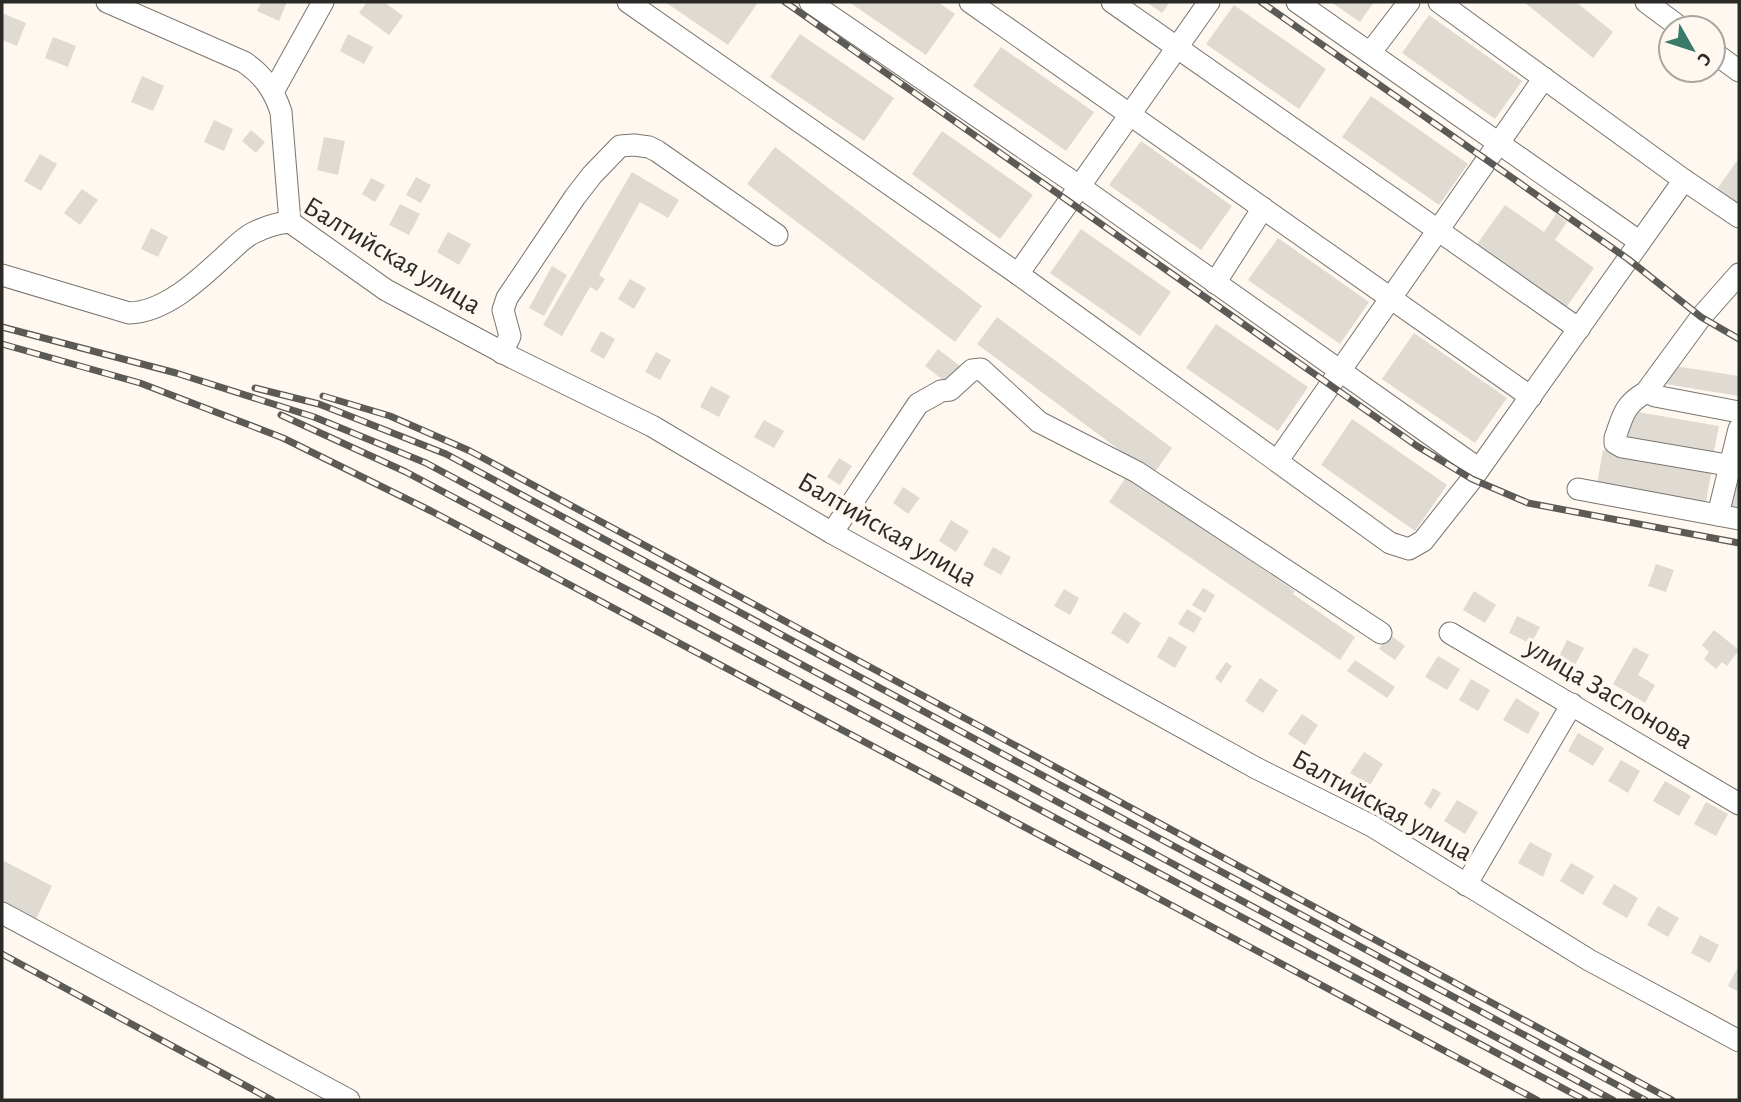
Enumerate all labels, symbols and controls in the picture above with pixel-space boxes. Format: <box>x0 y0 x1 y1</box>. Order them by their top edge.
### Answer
north arrow <box>1657 14 1727 84</box>
text: С <box>1693 49 1715 69</box>
street label: Балтийская улица <box>298 192 486 320</box>
street label: Балтийская улица <box>793 467 981 593</box>
street label: улица Заслонова <box>1519 633 1698 755</box>
street label: Балтийская улица <box>1287 745 1477 867</box>

